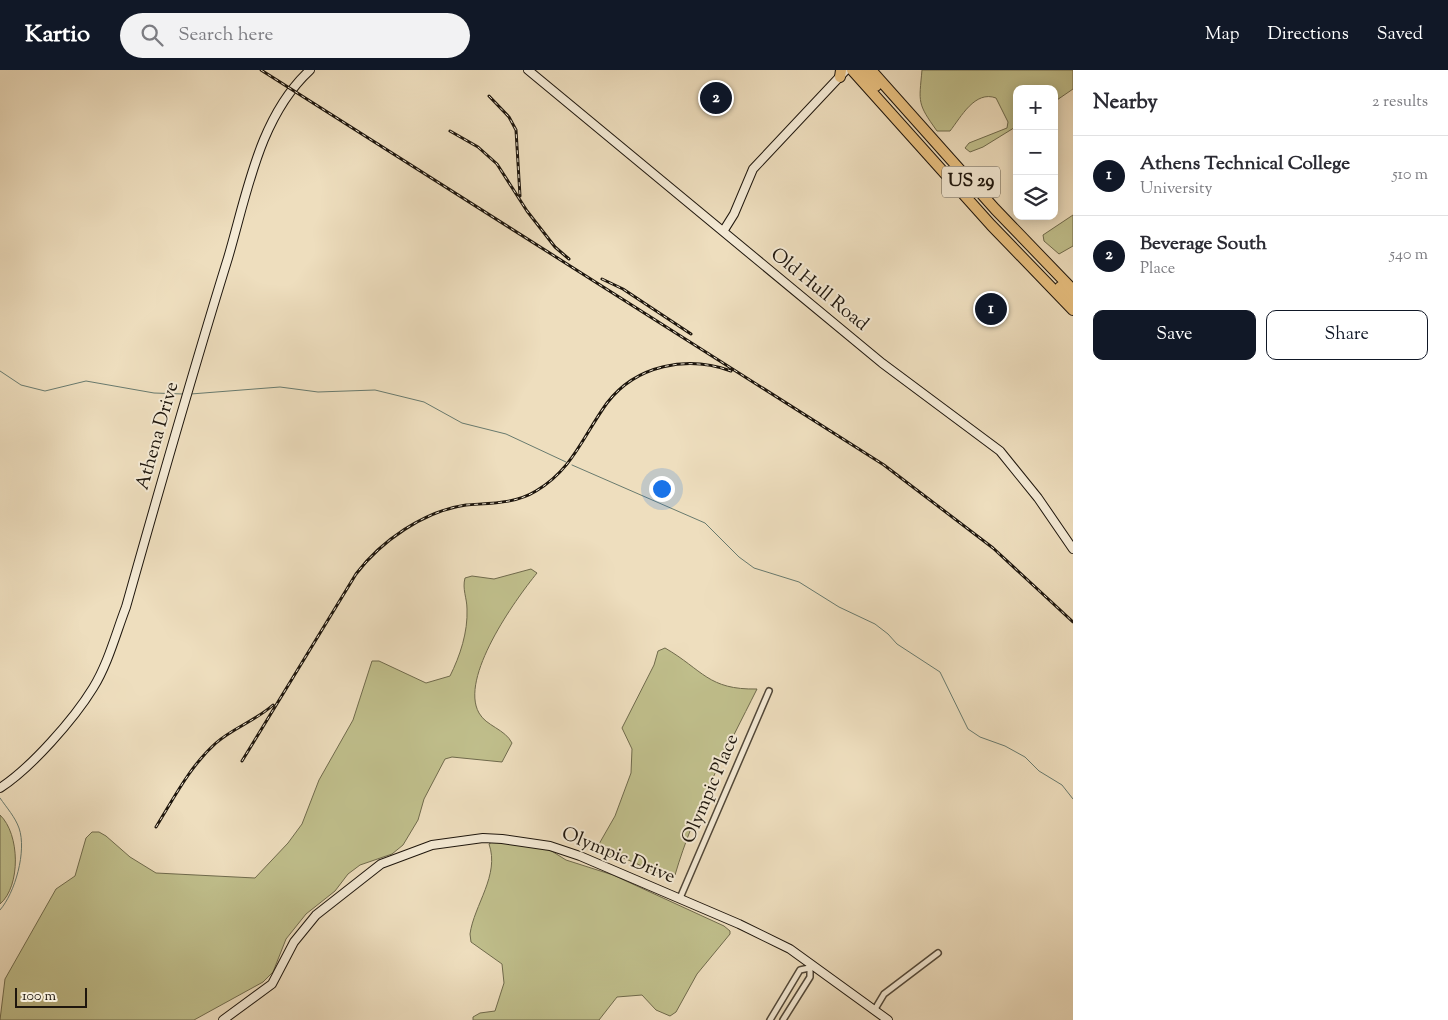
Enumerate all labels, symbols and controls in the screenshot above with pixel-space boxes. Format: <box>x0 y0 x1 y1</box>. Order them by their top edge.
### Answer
search box <box>120 13 470 58</box>
text: Kartio <box>25 18 90 52</box>
icon: search <box>138 21 166 49</box>
text: Search here <box>178 22 273 49</box>
text: Map <box>1205 22 1240 48</box>
text: Directions <box>1268 22 1349 48</box>
text: Saved <box>1377 22 1423 48</box>
pin: 2 <box>700 79 732 117</box>
map controls <box>1013 85 1058 220</box>
button: + <box>1013 85 1058 130</box>
text: Nearby <box>1093 88 1158 118</box>
text: 2 results <box>1372 91 1428 114</box>
button: − <box>1013 130 1058 175</box>
text: Athens Technical College <box>1140 151 1350 178</box>
text: 1 <box>1106 164 1112 187</box>
text: 510 m <box>1392 164 1428 187</box>
road number: US 29 <box>942 166 1000 198</box>
button: layers <box>1013 175 1058 220</box>
text: University <box>1140 178 1213 201</box>
text: Beverage South <box>1140 231 1267 258</box>
street label: Old Hull Road <box>764 242 874 338</box>
text: 2 <box>1105 244 1113 267</box>
text: 540 m <box>1390 244 1428 267</box>
text: Place <box>1140 258 1175 281</box>
pin: 1 <box>975 290 1007 328</box>
button: Save <box>1093 310 1256 360</box>
button: Share <box>1266 310 1428 360</box>
street label: Athena Drive <box>130 379 186 493</box>
your location <box>649 476 675 502</box>
street label: Olympic Place <box>676 730 746 848</box>
street label: Olympic Drive <box>557 821 679 891</box>
scale bar <box>15 985 88 1008</box>
text: 100 m <box>22 987 56 1007</box>

